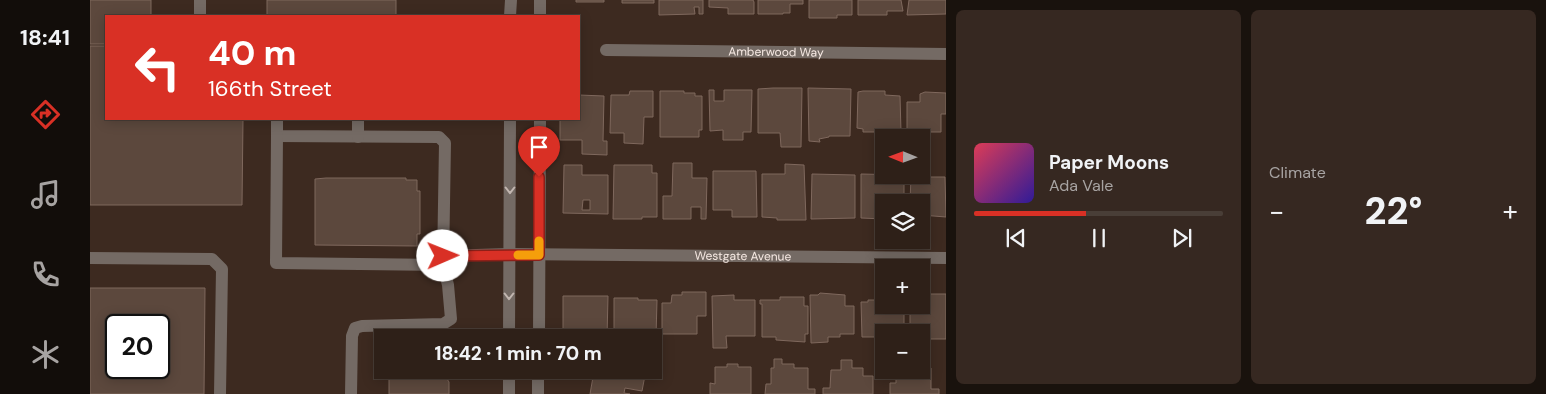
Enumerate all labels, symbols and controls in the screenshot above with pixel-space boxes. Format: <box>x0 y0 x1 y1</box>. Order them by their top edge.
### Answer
text: 18:41 <box>20 23 70 52</box>
text: 40 m <box>208 30 297 76</box>
icon: left <box>125 35 190 100</box>
street label: Amberwood Way <box>728 43 824 61</box>
text: 166th Street <box>208 74 332 103</box>
icon: directions <box>28 97 63 132</box>
pin <box>518 126 560 177</box>
north arrow <box>875 129 930 184</box>
map controls <box>875 129 930 379</box>
icon: arrive <box>525 133 553 161</box>
text: Paper Moons <box>1049 150 1169 175</box>
text: Climate <box>1269 162 1326 183</box>
text: Ada Vale <box>1049 175 1113 196</box>
icon: music <box>28 177 63 212</box>
text: 22° <box>1365 186 1422 236</box>
one-way arrow <box>504 187 515 195</box>
text: − <box>1269 193 1284 230</box>
text: + <box>1503 193 1518 230</box>
button: layers <box>875 194 930 249</box>
icon: previous <box>1002 224 1030 252</box>
icon: pause <box>1085 224 1113 252</box>
icon: next <box>1168 224 1196 252</box>
position arrow <box>416 229 468 281</box>
street label: Westgate Avenue <box>694 248 792 265</box>
icon: phone <box>28 257 63 292</box>
button: + <box>875 259 930 314</box>
one-way arrow <box>504 292 514 300</box>
speed limit sign: 20 <box>105 314 170 379</box>
button: − <box>875 324 930 379</box>
icon: climate <box>28 337 63 372</box>
text: 18:42 · 1 min · 70 m <box>434 341 602 366</box>

